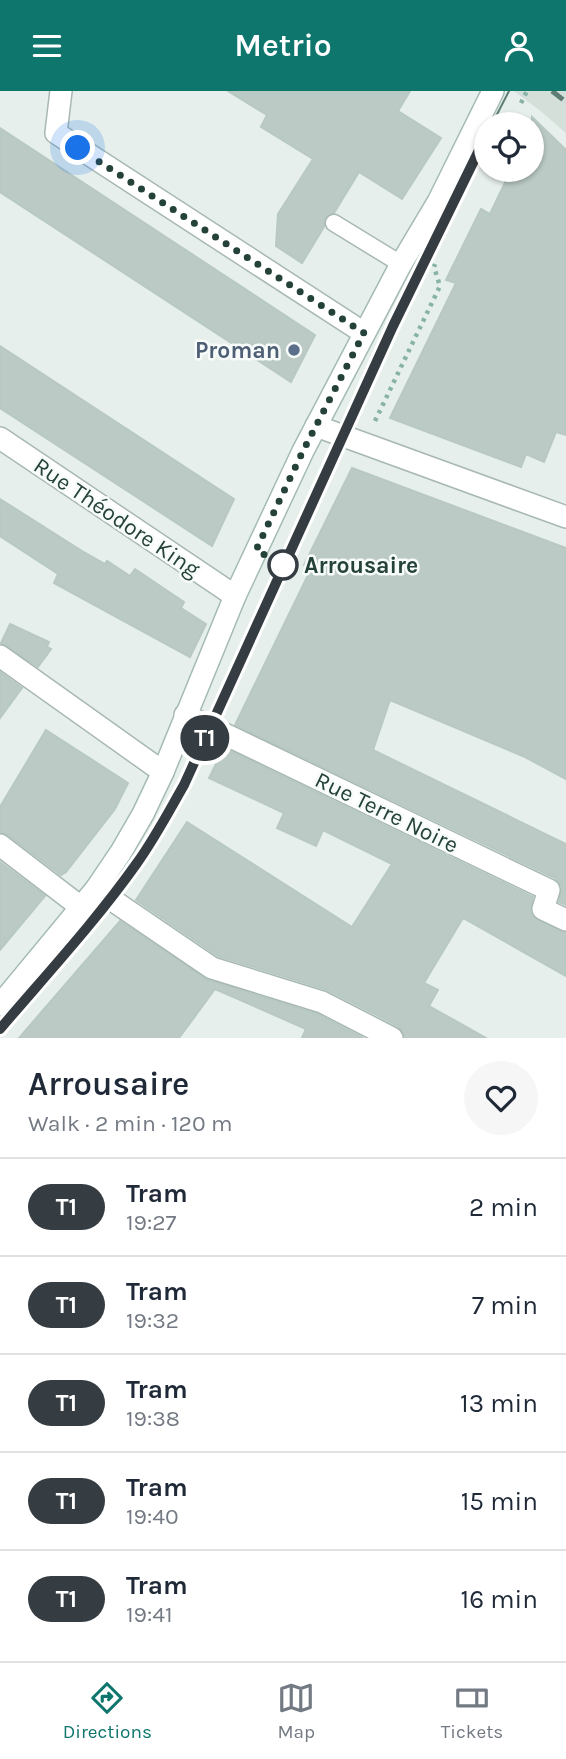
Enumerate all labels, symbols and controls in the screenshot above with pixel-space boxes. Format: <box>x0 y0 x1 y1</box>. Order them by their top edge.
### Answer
icon: menu <box>28 27 66 65</box>
text: Metrio <box>234 27 332 64</box>
icon: person <box>500 27 538 65</box>
map controls <box>474 112 544 182</box>
button: locate <box>474 112 544 182</box>
your location <box>60 130 95 165</box>
place label: Proman <box>195 337 280 364</box>
marker: Proman <box>286 342 302 358</box>
street label: Rue Théodore King <box>29 452 205 583</box>
marker: Arrousaire <box>268 550 298 580</box>
place label: Arrousaire <box>304 552 418 579</box>
line badge: T1 <box>174 715 236 761</box>
text: T1 <box>194 724 216 752</box>
street label: Rue Terre Noire <box>311 766 463 859</box>
button: heart <box>464 1061 538 1135</box>
text: Arrousaire <box>28 1065 189 1103</box>
text: Walk · 2 min · 120 m <box>28 1110 233 1137</box>
text: Tram <box>126 1178 188 1209</box>
text: 2 min <box>469 1192 538 1223</box>
text: T1 <box>56 1193 77 1221</box>
text: 19:27 <box>126 1209 176 1236</box>
text: Tram <box>126 1276 188 1307</box>
text: 7 min <box>472 1290 538 1321</box>
text: T1 <box>56 1291 77 1319</box>
text: 19:32 <box>126 1307 179 1334</box>
text: Tram <box>126 1374 188 1405</box>
text: 13 min <box>460 1388 538 1419</box>
text: T1 <box>56 1389 77 1417</box>
text: 19:38 <box>126 1405 180 1432</box>
text: Tram <box>126 1472 188 1503</box>
text: 15 min <box>461 1486 538 1517</box>
text: T1 <box>56 1487 77 1515</box>
text: 19:40 <box>126 1503 179 1530</box>
text: Tram <box>126 1570 188 1601</box>
text: 16 min <box>461 1584 538 1615</box>
text: T1 <box>56 1585 77 1613</box>
text: 19:41 <box>126 1601 173 1628</box>
tab: Directions <box>63 1679 152 1743</box>
tab: Map <box>277 1679 315 1743</box>
tab: Tickets <box>441 1679 503 1743</box>

